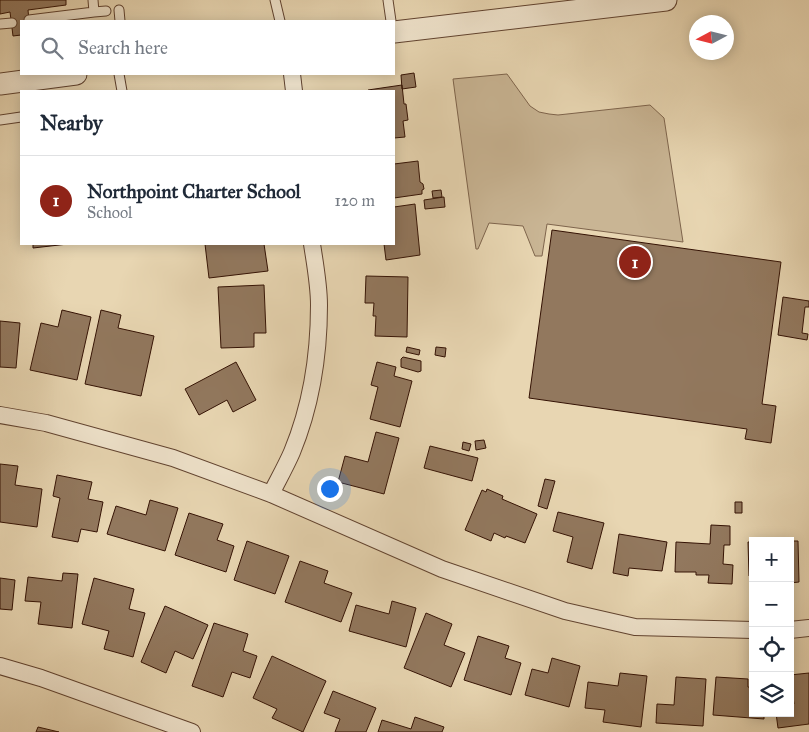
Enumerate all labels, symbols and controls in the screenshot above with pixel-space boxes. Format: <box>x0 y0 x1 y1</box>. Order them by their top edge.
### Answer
north arrow <box>689 15 734 60</box>
search box <box>20 20 395 75</box>
icon: search <box>38 34 66 62</box>
text: Search here <box>78 36 168 59</box>
text: Nearby <box>40 110 103 136</box>
text: Northpoint Charter School <box>87 180 301 203</box>
text: 1 <box>53 191 59 210</box>
text: 120 m <box>335 191 375 210</box>
text: School <box>87 203 132 222</box>
pin: 1 <box>619 243 651 281</box>
your location <box>317 476 343 502</box>
map controls <box>749 537 794 717</box>
button: + <box>749 537 794 582</box>
button: − <box>749 582 794 627</box>
button: locate <box>749 627 794 672</box>
button: layers <box>749 672 794 717</box>

